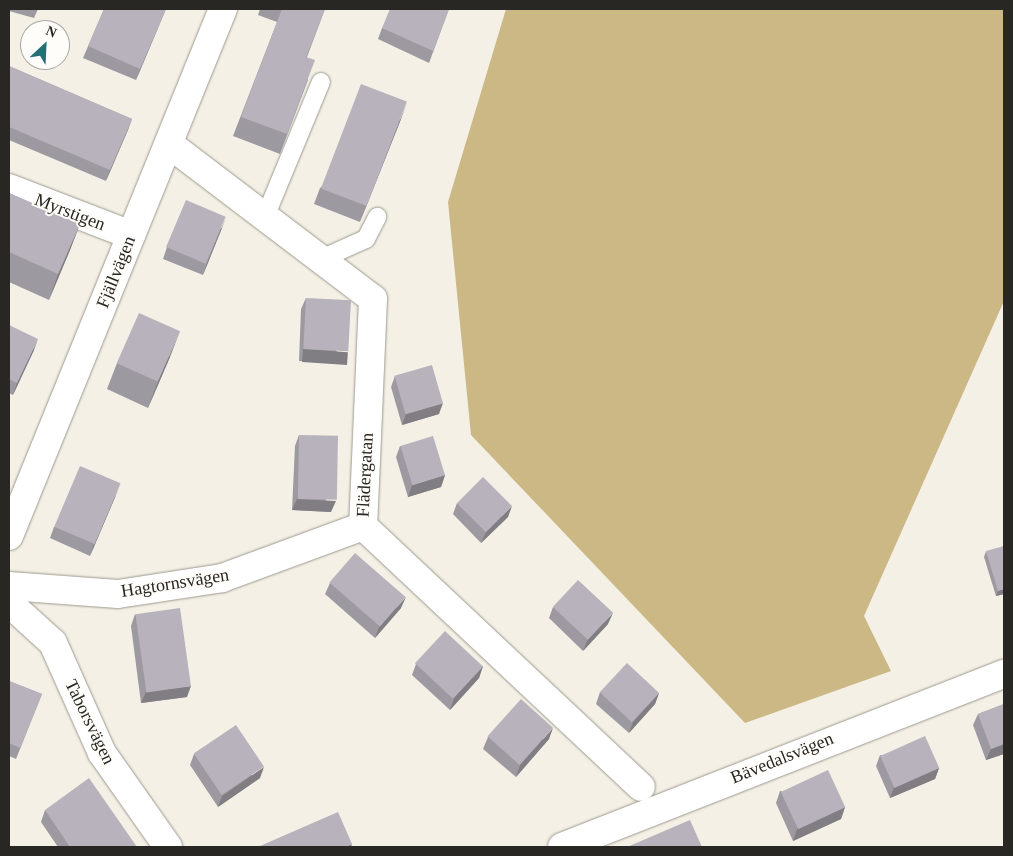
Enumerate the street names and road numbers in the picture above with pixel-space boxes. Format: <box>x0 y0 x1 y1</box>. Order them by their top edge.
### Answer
street label: Myrstigen <box>32 189 108 235</box>
street label: Fjällvägen <box>92 233 140 311</box>
street label: Flädergatan <box>352 432 378 518</box>
street label: Hagtornsvägen <box>119 564 231 602</box>
street label: Taborsvägen <box>60 676 120 768</box>
street label: Bävedalsvägen <box>727 728 837 788</box>

